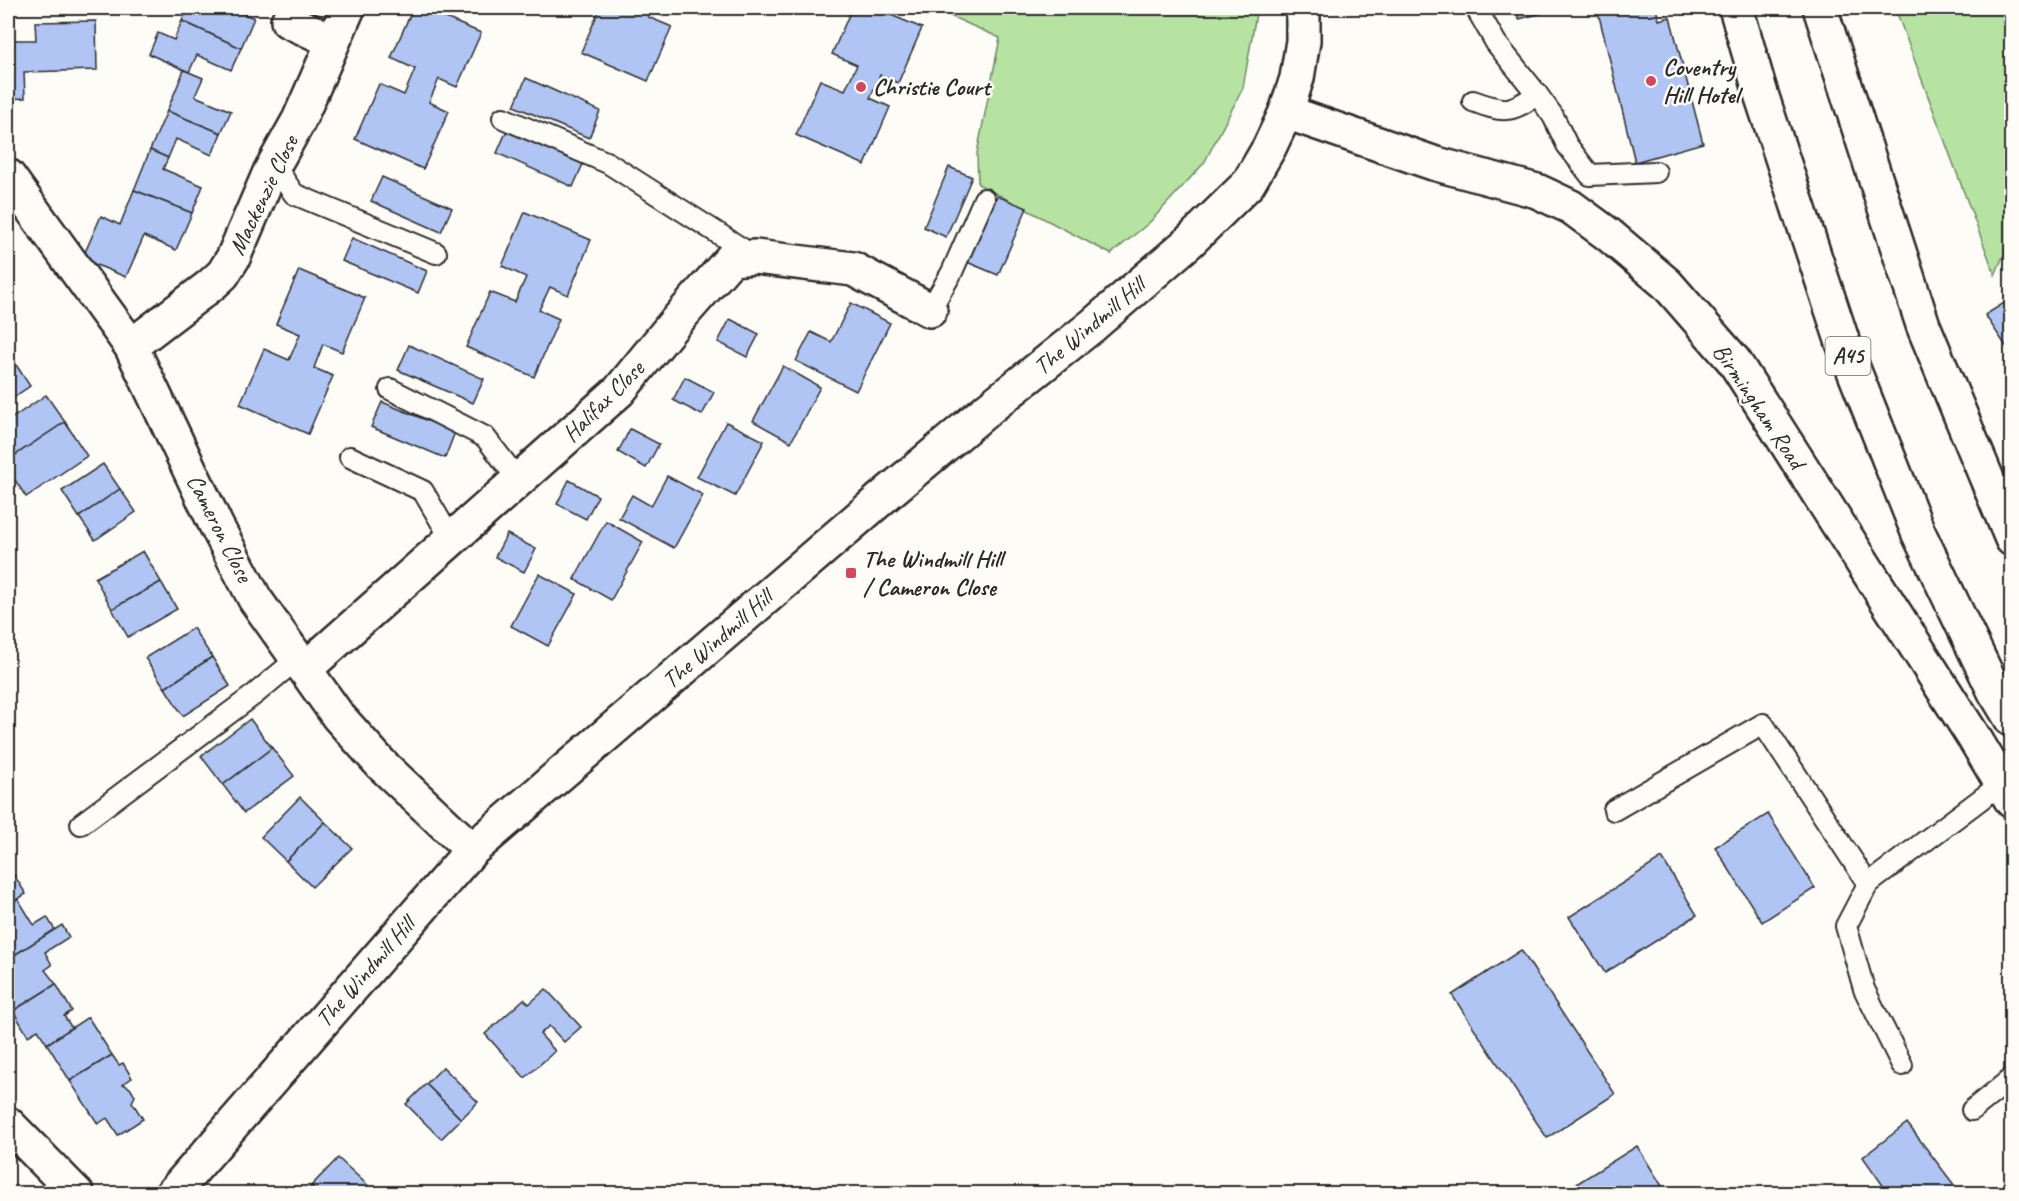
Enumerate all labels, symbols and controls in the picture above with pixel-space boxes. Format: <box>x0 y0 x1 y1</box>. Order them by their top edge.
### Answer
place label: Coventry Hill Hotel <box>1663 52 1743 110</box>
place label: Christie Court <box>873 72 993 102</box>
marker: Coventry Hill Hotel <box>1644 74 1658 88</box>
marker: Christie Court <box>854 80 868 94</box>
street label: Mackenzie Close <box>221 128 306 260</box>
street label: The Windmill Hill <box>1027 268 1154 381</box>
road number: A45 <box>1826 337 1870 375</box>
street label: Birmingham Road <box>1706 338 1814 477</box>
street label: Halifax Close <box>556 352 652 448</box>
street label: Cameron Close <box>180 469 261 589</box>
place label: The Windmill Hill / Cameron Close <box>863 544 1007 602</box>
marker: The Windmill Hill / Cameron Close <box>844 566 858 580</box>
street label: The Windmill Hill <box>656 580 781 695</box>
street label: The Windmill Hill <box>309 908 424 1033</box>

